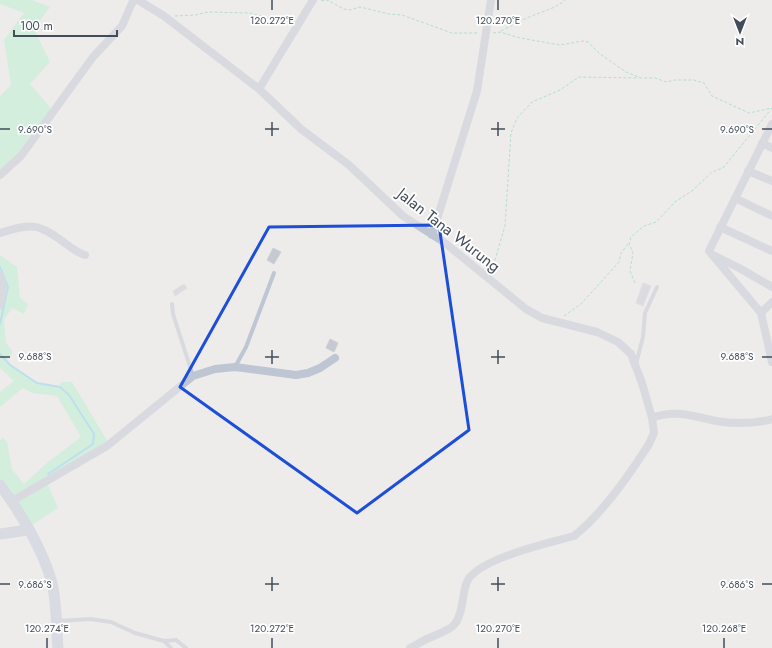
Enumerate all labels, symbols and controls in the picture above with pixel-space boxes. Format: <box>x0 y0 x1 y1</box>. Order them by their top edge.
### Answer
scale bar <box>14 12 117 38</box>
north arrow <box>720 12 760 52</box>
text: 120.272°E <box>250 13 294 28</box>
text: 120.270°E <box>476 13 520 28</box>
text: 100 m <box>20 17 53 35</box>
text: N <box>736 34 744 50</box>
text: 9.690°S <box>18 122 52 137</box>
text: 9.690°S <box>720 122 754 137</box>
street label: Jalan Tana Wurung <box>391 181 505 278</box>
text: 9.688°S <box>19 349 52 364</box>
text: 9.688°S <box>721 349 754 364</box>
text: 9.686°S <box>18 577 52 592</box>
text: 9.686°S <box>720 577 754 592</box>
text: 120.274°E <box>25 621 69 636</box>
text: 120.272°E <box>250 621 294 636</box>
text: 120.270°E <box>476 621 520 636</box>
text: 120.268°E <box>702 621 746 636</box>

